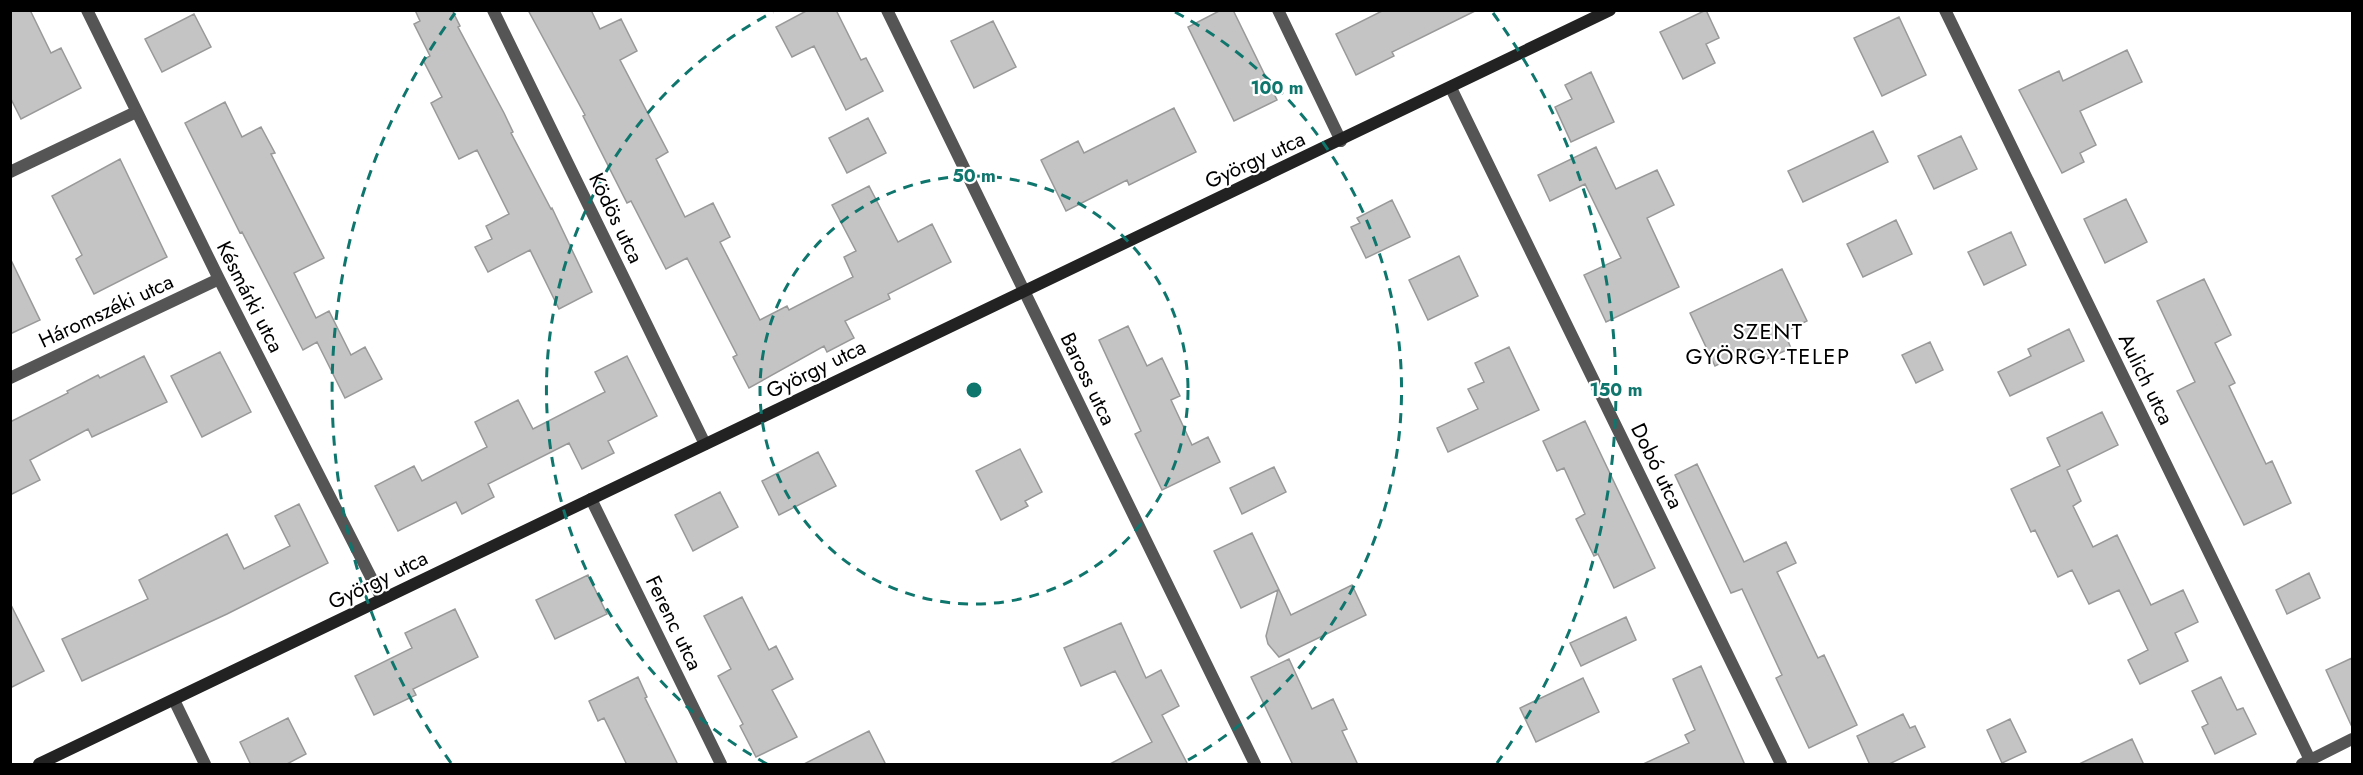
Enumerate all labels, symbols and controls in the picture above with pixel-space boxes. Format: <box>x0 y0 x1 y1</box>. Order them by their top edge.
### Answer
text: 100 m <box>1250 75 1304 101</box>
street label: György utca <box>1200 124 1310 196</box>
text: 50 m <box>952 163 996 189</box>
street label: Ködös utca <box>581 168 651 268</box>
street label: Késmárki utca <box>209 236 291 358</box>
street label: Háromszéki utca <box>34 267 178 355</box>
district label: SZENT GYÖRGY-TELEP <box>1685 315 1851 372</box>
street label: Baross utca <box>1053 328 1123 430</box>
street label: Aulich utca <box>2111 328 2181 430</box>
street label: György utca <box>761 332 871 406</box>
text: 150 m <box>1590 377 1642 403</box>
centre of rings <box>964 380 984 400</box>
street label: Dobó utca <box>1623 418 1691 514</box>
street label: György utca <box>323 543 433 617</box>
street label: Ferenc utca <box>638 571 710 675</box>

